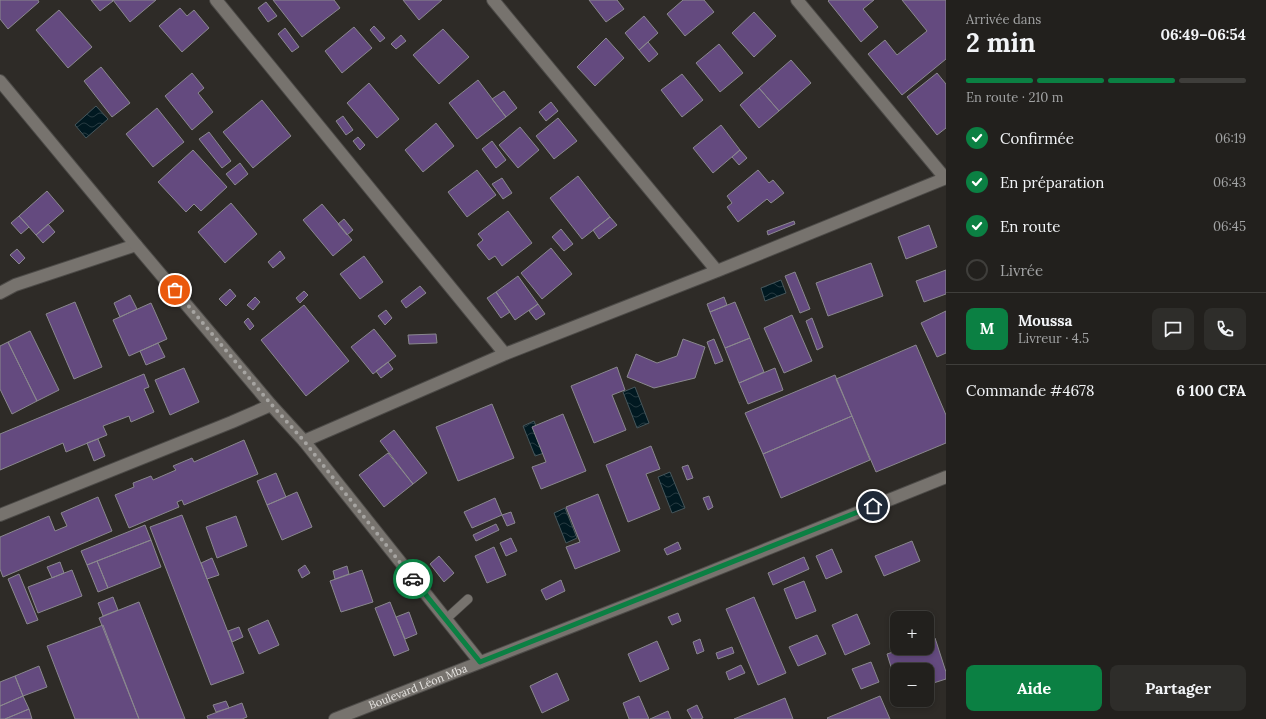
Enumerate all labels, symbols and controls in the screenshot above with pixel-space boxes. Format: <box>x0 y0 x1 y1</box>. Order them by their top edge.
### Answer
text: Arrivée dans <box>966 11 1041 28</box>
text: 06:49–06:54 <box>1160 25 1246 44</box>
text: 2 min <box>966 26 1036 59</box>
text: En route · 210 m <box>966 89 1063 106</box>
icon: check <box>966 127 988 149</box>
text: Confirmée <box>1000 129 1074 148</box>
text: 06:19 <box>1215 130 1246 147</box>
icon: check <box>966 171 988 193</box>
text: En préparation <box>1000 173 1104 192</box>
text: 06:43 <box>1213 174 1246 191</box>
icon: check <box>966 215 988 237</box>
text: En route <box>1000 217 1060 236</box>
text: 06:45 <box>1213 218 1246 235</box>
text: Livrée <box>1000 261 1043 280</box>
pin <box>158 273 192 307</box>
icon: bag <box>164 279 186 301</box>
button: chat <box>1152 308 1194 350</box>
button: phone <box>1204 308 1246 350</box>
text: Moussa <box>1018 311 1072 330</box>
text: M <box>980 319 994 338</box>
text: Livreur · 4.5 <box>1018 330 1089 347</box>
text: Commande #4678 <box>966 381 1094 400</box>
text: 6 100 CFA <box>1176 381 1246 400</box>
pin <box>856 489 890 523</box>
icon: home <box>862 495 884 517</box>
courier <box>393 559 433 599</box>
icon: car <box>402 568 424 590</box>
map controls <box>890 611 934 707</box>
button: + <box>890 611 934 655</box>
street label: Boulevard Léon Mba <box>367 661 469 712</box>
button: − <box>890 663 934 707</box>
button: Aide <box>966 665 1102 711</box>
button: Partager <box>1110 665 1246 711</box>

